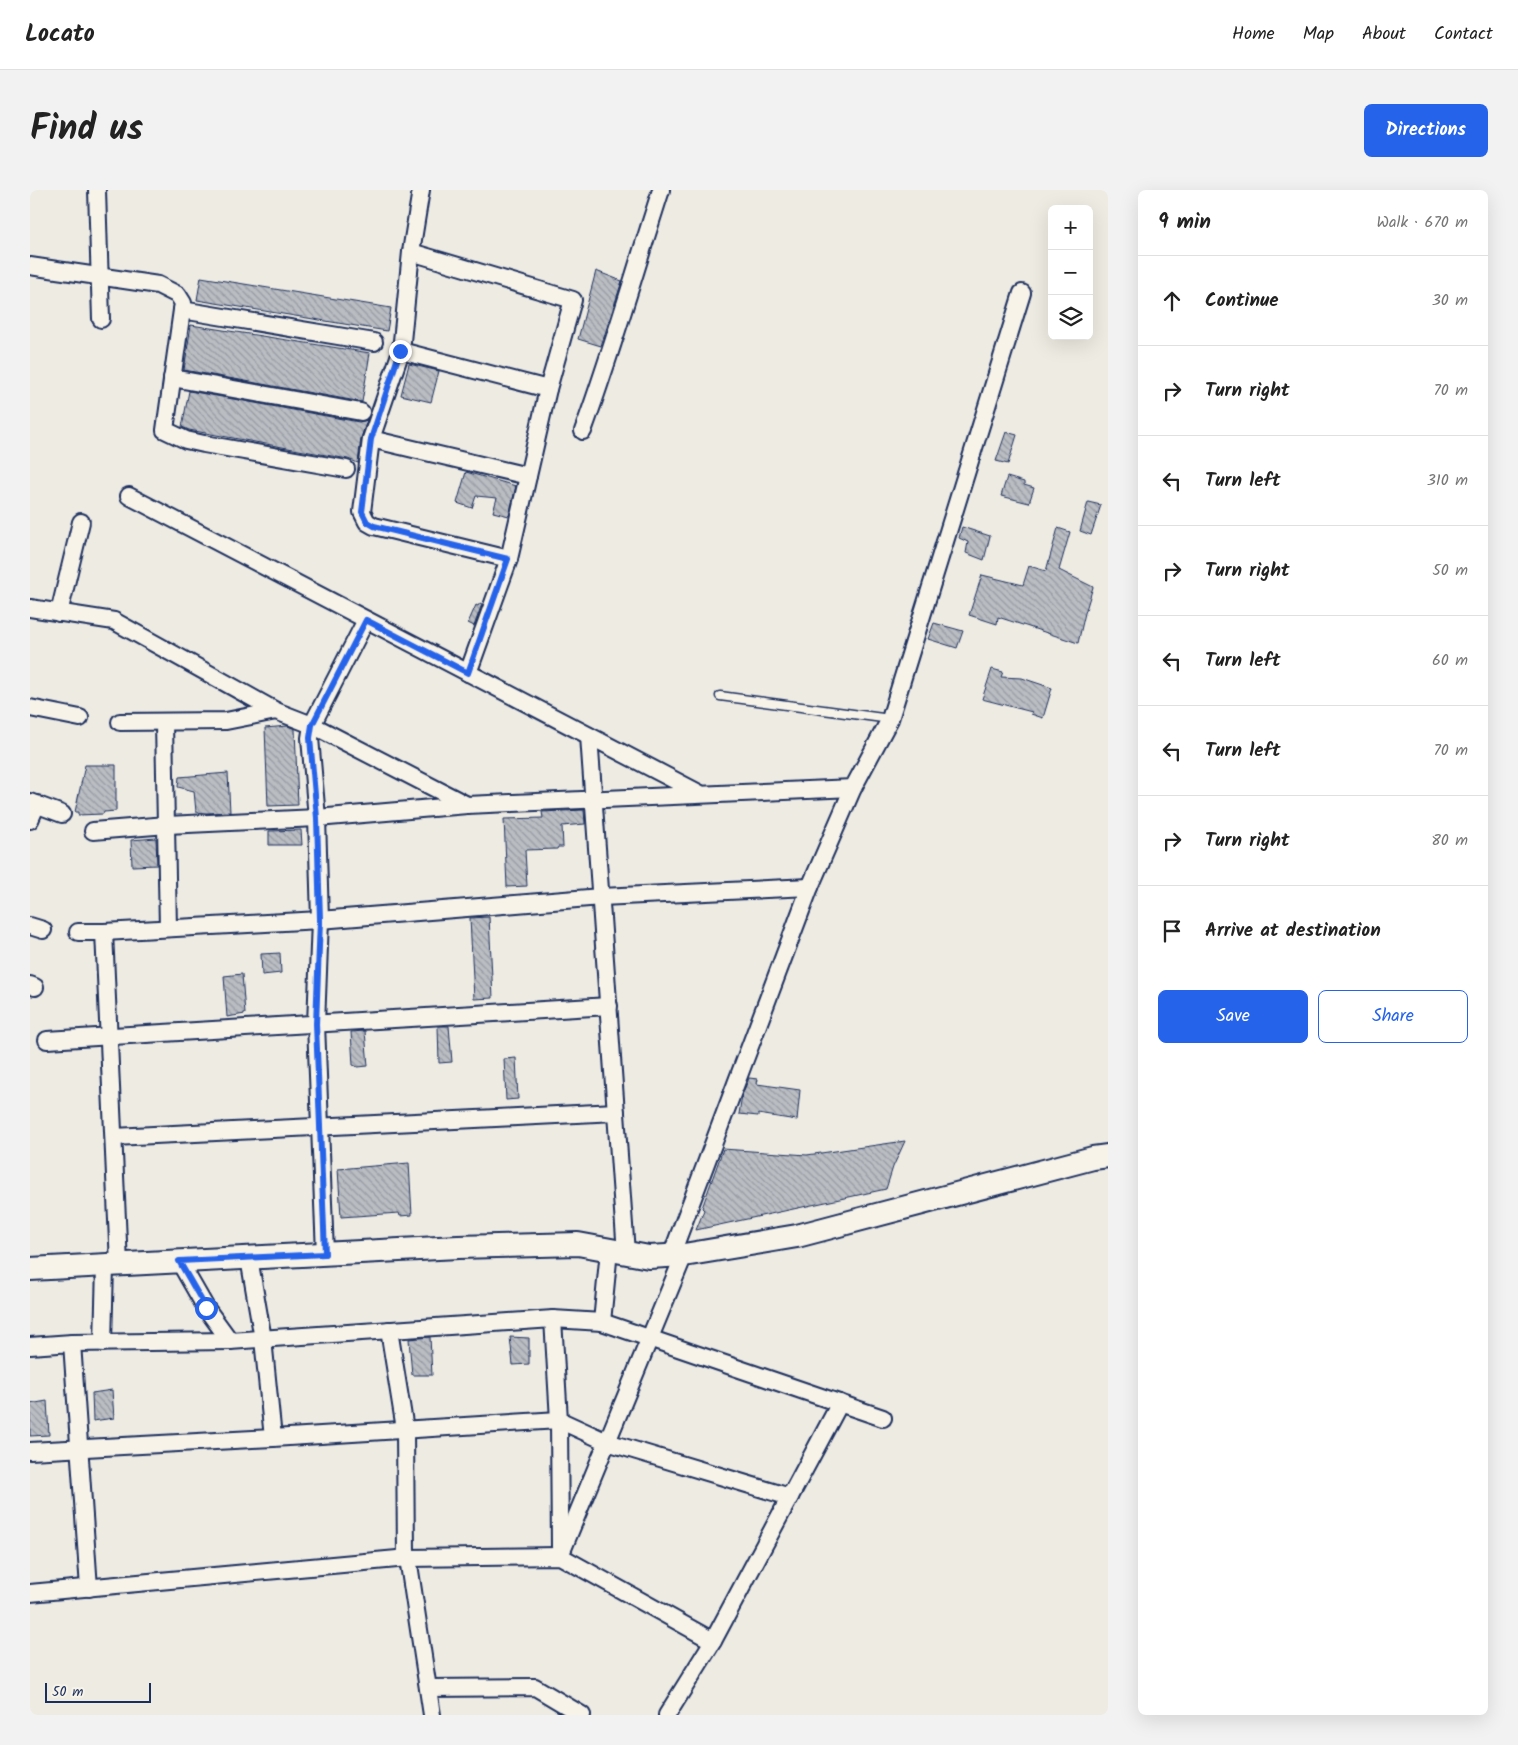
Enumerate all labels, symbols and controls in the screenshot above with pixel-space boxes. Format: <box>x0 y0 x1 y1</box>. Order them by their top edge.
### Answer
text: Locato <box>25 15 95 54</box>
text: Home <box>1232 20 1275 49</box>
text: Map <box>1303 20 1334 49</box>
text: About <box>1362 20 1406 49</box>
text: Contact <box>1434 20 1493 49</box>
text: Find us <box>30 102 143 158</box>
button: Directions <box>1364 104 1488 157</box>
map controls <box>1048 205 1093 340</box>
button: + <box>1048 205 1093 250</box>
text: 9 min <box>1158 206 1211 239</box>
text: Walk · 670 m <box>1377 210 1468 235</box>
button: − <box>1048 250 1093 295</box>
text: Continue <box>1205 286 1278 316</box>
icon: ahead <box>1158 287 1186 315</box>
text: 30 m <box>1432 288 1468 313</box>
button: layers <box>1048 295 1093 340</box>
route end <box>389 340 412 363</box>
text: Turn right <box>1205 376 1290 406</box>
icon: right <box>1158 377 1186 405</box>
text: 70 m <box>1433 378 1468 403</box>
text: Turn left <box>1205 466 1280 496</box>
icon: left <box>1158 467 1186 495</box>
text: 310 m <box>1427 468 1468 493</box>
text: Turn right <box>1205 556 1290 586</box>
icon: right <box>1158 557 1186 585</box>
text: 50 m <box>1432 558 1468 583</box>
text: Turn left <box>1205 646 1280 676</box>
icon: left <box>1158 647 1186 675</box>
text: 60 m <box>1432 648 1468 673</box>
text: Turn left <box>1205 736 1280 766</box>
icon: left <box>1158 737 1186 765</box>
text: 70 m <box>1433 738 1468 763</box>
text: Turn right <box>1205 826 1290 856</box>
icon: right <box>1158 827 1186 855</box>
text: 80 m <box>1431 828 1468 853</box>
text: Arrive at destination <box>1205 916 1381 946</box>
icon: arrive <box>1158 917 1186 945</box>
button: Save <box>1158 990 1308 1043</box>
button: Share <box>1318 990 1468 1043</box>
route start <box>195 1297 218 1320</box>
scale bar <box>45 1680 151 1703</box>
text: 50 m <box>52 1681 83 1703</box>

